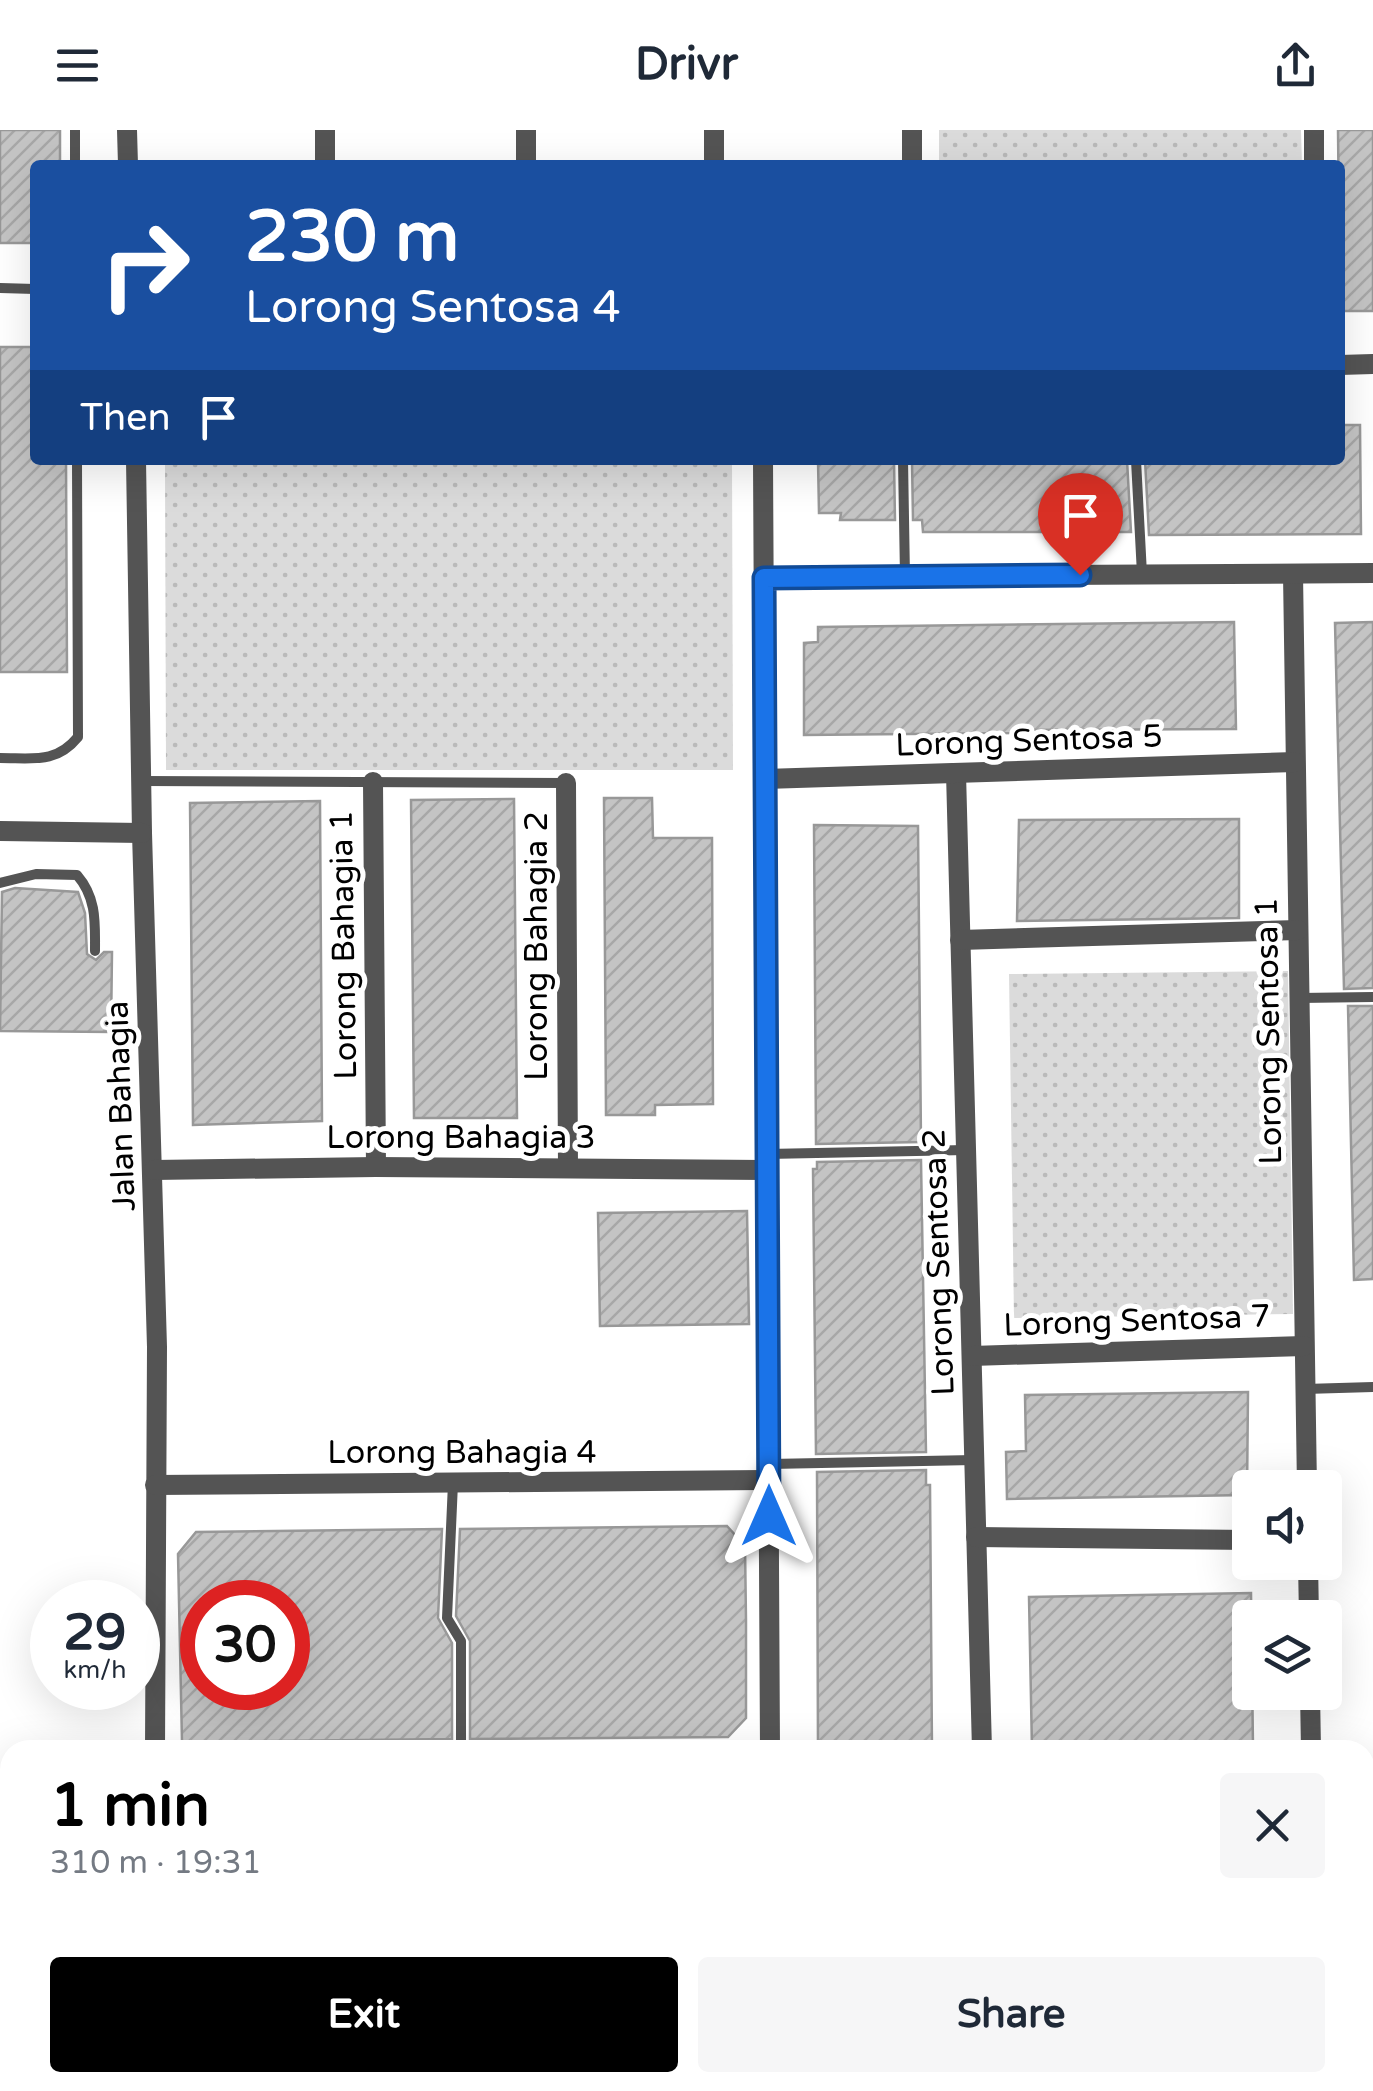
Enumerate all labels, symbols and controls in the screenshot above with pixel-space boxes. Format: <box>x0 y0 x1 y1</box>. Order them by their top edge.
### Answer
icon: menu <box>50 38 105 93</box>
text: Drivr <box>635 38 738 92</box>
icon: share <box>1268 38 1323 93</box>
text: 230 m <box>245 196 459 280</box>
icon: right <box>80 200 210 330</box>
text: Lorong Sentosa 4 <box>245 281 621 335</box>
icon: arrive <box>191 390 246 445</box>
text: Then <box>80 395 171 441</box>
pin <box>1038 473 1123 576</box>
icon: arrive <box>1053 488 1108 543</box>
street label: Lorong Sentosa 5 <box>895 717 1163 765</box>
street label: Lorong Bahagia 1 <box>323 810 365 1080</box>
street label: Lorong Bahagia 2 <box>518 811 556 1081</box>
street label: Lorong Sentosa 1 <box>1248 897 1290 1165</box>
street label: Jalan Bahagia <box>98 1000 144 1212</box>
street label: Lorong Bahagia 3 <box>326 1119 596 1157</box>
street label: Lorong Sentosa 2 <box>915 1128 963 1396</box>
street label: Lorong Sentosa 7 <box>1003 1297 1271 1345</box>
street label: Lorong Bahagia 4 <box>327 1434 597 1472</box>
position arrow <box>717 1464 821 1568</box>
map controls <box>1232 1470 1342 1710</box>
button: sound <box>1232 1470 1342 1580</box>
speed limit sign: 30 <box>180 1580 310 1710</box>
button: layers <box>1232 1600 1342 1710</box>
text: 29 <box>64 1603 126 1663</box>
text: km/h <box>64 1655 126 1685</box>
text: 1 min <box>50 1770 210 1842</box>
button: close <box>1220 1773 1325 1878</box>
text: 310 m · 19:31 <box>50 1844 262 1882</box>
button: Exit <box>50 1957 678 2072</box>
button: Share <box>698 1957 1325 2072</box>

